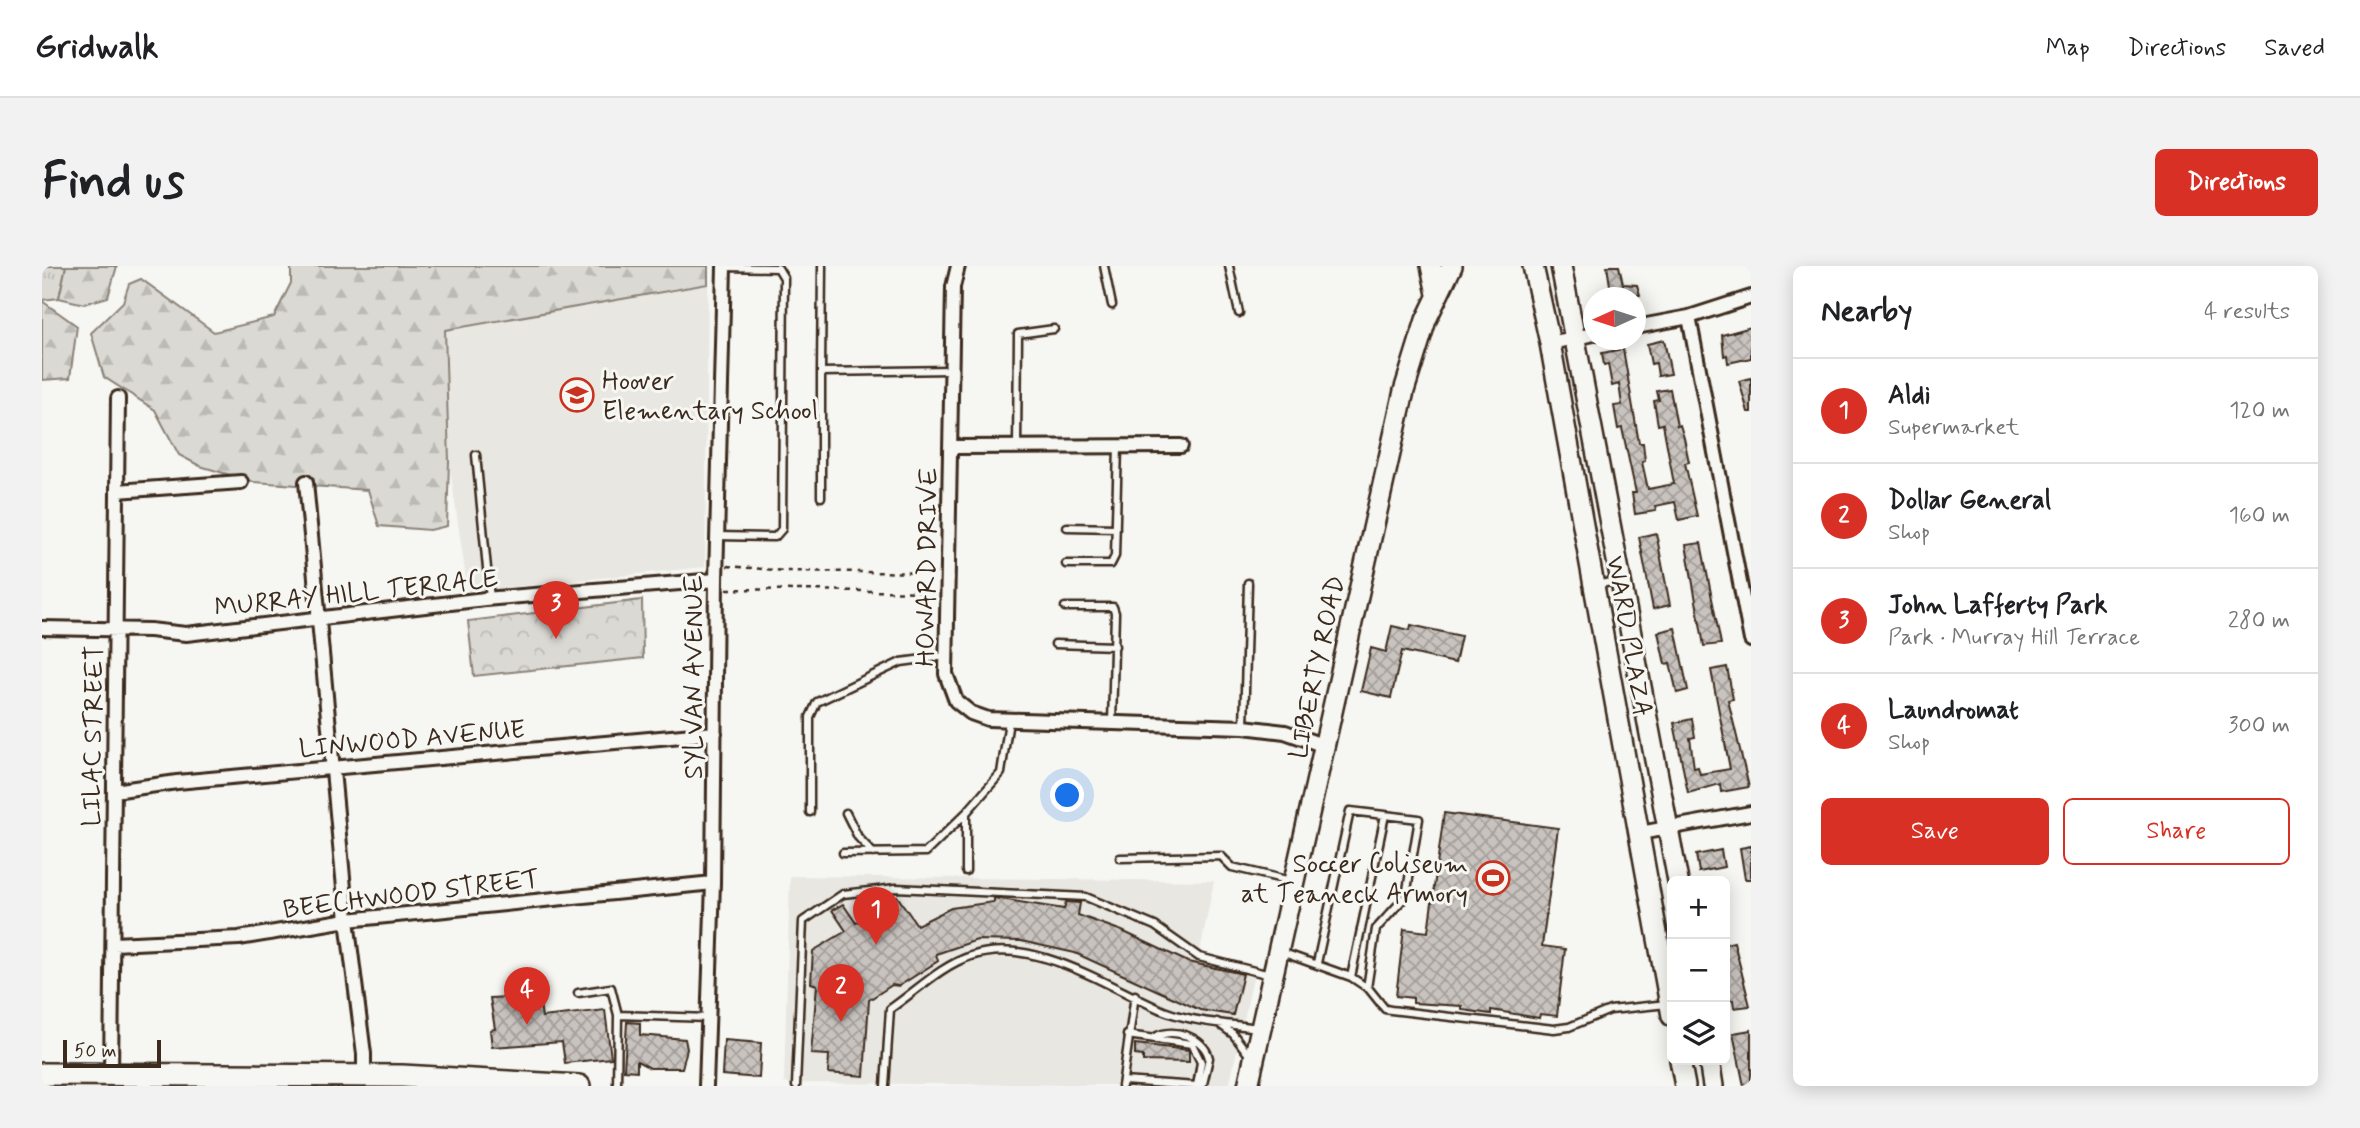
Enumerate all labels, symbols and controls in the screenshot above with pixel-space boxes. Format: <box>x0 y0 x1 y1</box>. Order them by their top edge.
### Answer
text: Gridwalk <box>35 26 159 70</box>
text: Map <box>2046 33 2090 64</box>
text: Directions <box>2128 33 2226 64</box>
text: Saved <box>2264 33 2325 64</box>
button: Directions <box>2155 149 2318 216</box>
text: Find us <box>42 150 185 215</box>
north arrow <box>1583 287 1646 350</box>
text: Nearby <box>1821 292 1912 331</box>
text: 4 results <box>2204 297 2290 327</box>
place label: Hoover Elementary School <box>602 365 818 429</box>
school or university icon: Hoover Elementary School <box>558 376 596 414</box>
text: Aldi <box>1888 379 1931 413</box>
text: 1 <box>1839 396 1849 426</box>
text: 120 m <box>2229 396 2290 426</box>
text: Supermarket <box>1888 413 2019 443</box>
street label: HOWARD DRIVE <box>909 467 947 667</box>
text: Dollar General <box>1888 484 2051 518</box>
text: 2 <box>1838 501 1850 531</box>
text: 160 m <box>2229 501 2290 531</box>
text: Shop <box>1888 518 1930 548</box>
street label: WARD PLAZA <box>1597 553 1659 719</box>
street label: MURRAY HILL TERRACE <box>213 562 500 626</box>
street label: LIBERTY ROAD <box>1282 573 1354 762</box>
street label: SYLVAN AVENUE <box>678 575 712 779</box>
pin: 3 <box>533 581 579 639</box>
text: John Lafferty Park <box>1888 589 2107 623</box>
text: 3 <box>1839 606 1849 636</box>
text: 280 m <box>2228 606 2290 636</box>
text: Park · Murray Hill Terrace <box>1888 623 2140 653</box>
street label: LILAC STREET <box>75 645 113 827</box>
text: Laundromat <box>1888 694 2019 728</box>
text: 4 <box>1837 711 1851 741</box>
text: 300 m <box>2228 711 2290 741</box>
street label: LINWOOD AVENUE <box>298 713 527 767</box>
text: Shop <box>1888 728 1930 758</box>
your location <box>1050 778 1084 812</box>
button: Save <box>1821 798 2049 865</box>
button: Share <box>2063 798 2290 865</box>
place label: Soccer Coliseum at Teaneck Armory <box>1241 848 1468 912</box>
sports icon: Soccer Coliseum at Teaneck Armory <box>1474 859 1512 897</box>
street label: BEECHWOOD STREET <box>281 862 542 928</box>
map controls <box>1667 876 1730 1065</box>
button: + <box>1667 876 1730 939</box>
pin: 1 <box>853 887 899 945</box>
button: − <box>1667 939 1730 1002</box>
pin: 2 <box>818 964 864 1022</box>
pin: 4 <box>504 967 550 1025</box>
button: layers <box>1667 1002 1730 1065</box>
scale bar <box>63 1037 161 1069</box>
text: 50 m <box>74 1039 117 1064</box>

